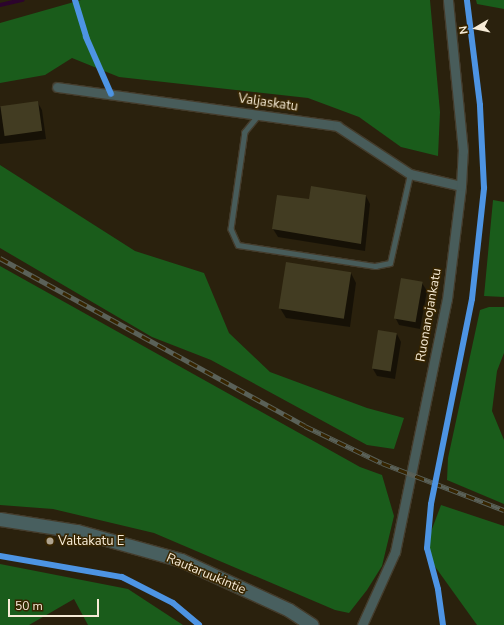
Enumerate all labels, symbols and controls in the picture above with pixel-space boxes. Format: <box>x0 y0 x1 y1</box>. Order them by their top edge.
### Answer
north arrow <box>456 8 496 48</box>
text: N <box>456 25 472 35</box>
street label: Valjaskatu <box>237 91 299 115</box>
street label: Ruonanojankatu <box>413 267 445 363</box>
place label: Valtakatu E <box>58 533 124 549</box>
marker: Valtakatu E <box>45 536 55 546</box>
street label: Rautaruukintie <box>164 550 248 598</box>
scale bar <box>10 591 101 617</box>
text: 50 m <box>15 598 43 614</box>

